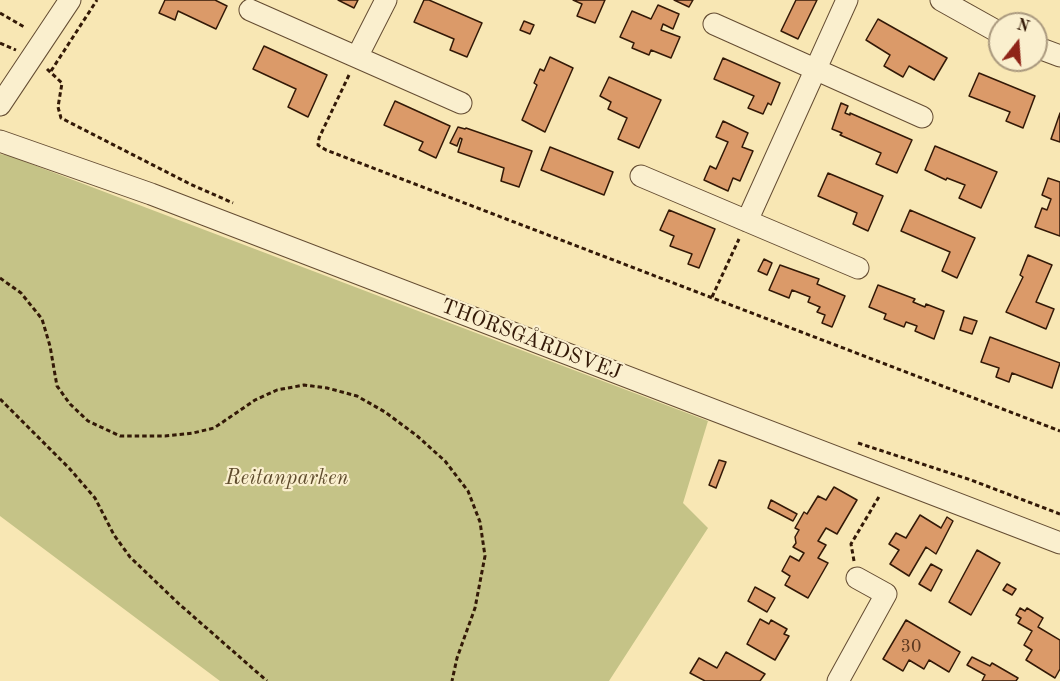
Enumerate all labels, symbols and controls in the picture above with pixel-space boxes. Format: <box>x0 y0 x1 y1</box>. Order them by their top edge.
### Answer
north arrow <box>988 12 1048 72</box>
text: N <box>1014 17 1031 36</box>
street label: THORSGÅRDSVEJ <box>437 294 625 386</box>
park label: Reitanparken <box>225 465 349 491</box>
house number: 30 <box>901 636 921 658</box>

